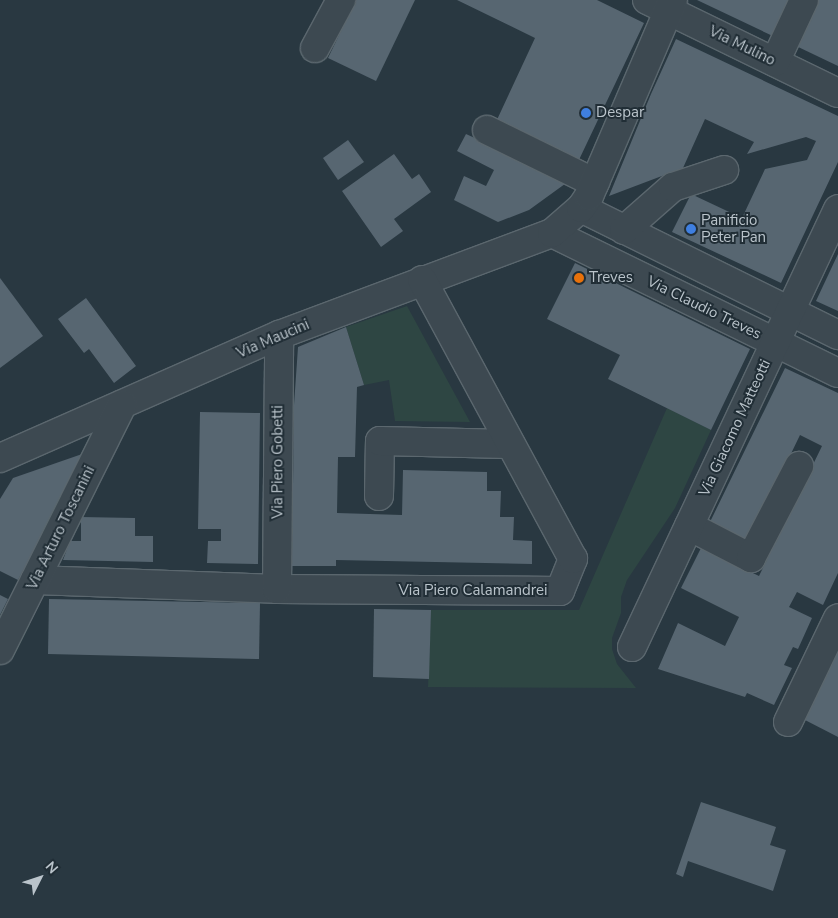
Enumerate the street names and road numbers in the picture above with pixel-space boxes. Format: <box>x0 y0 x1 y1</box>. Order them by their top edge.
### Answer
street label: Via Mulino <box>706 22 778 70</box>
street label: Via Claudio Treves <box>644 273 764 343</box>
street label: Via Maucini <box>234 316 312 362</box>
street label: Via Giacomo Matteotti <box>695 357 775 499</box>
street label: Via Piero Gobetti <box>269 405 287 519</box>
street label: Via Arturo Toscanini <box>23 463 99 593</box>
street label: Via Piero Calamandrei <box>398 582 548 600</box>

